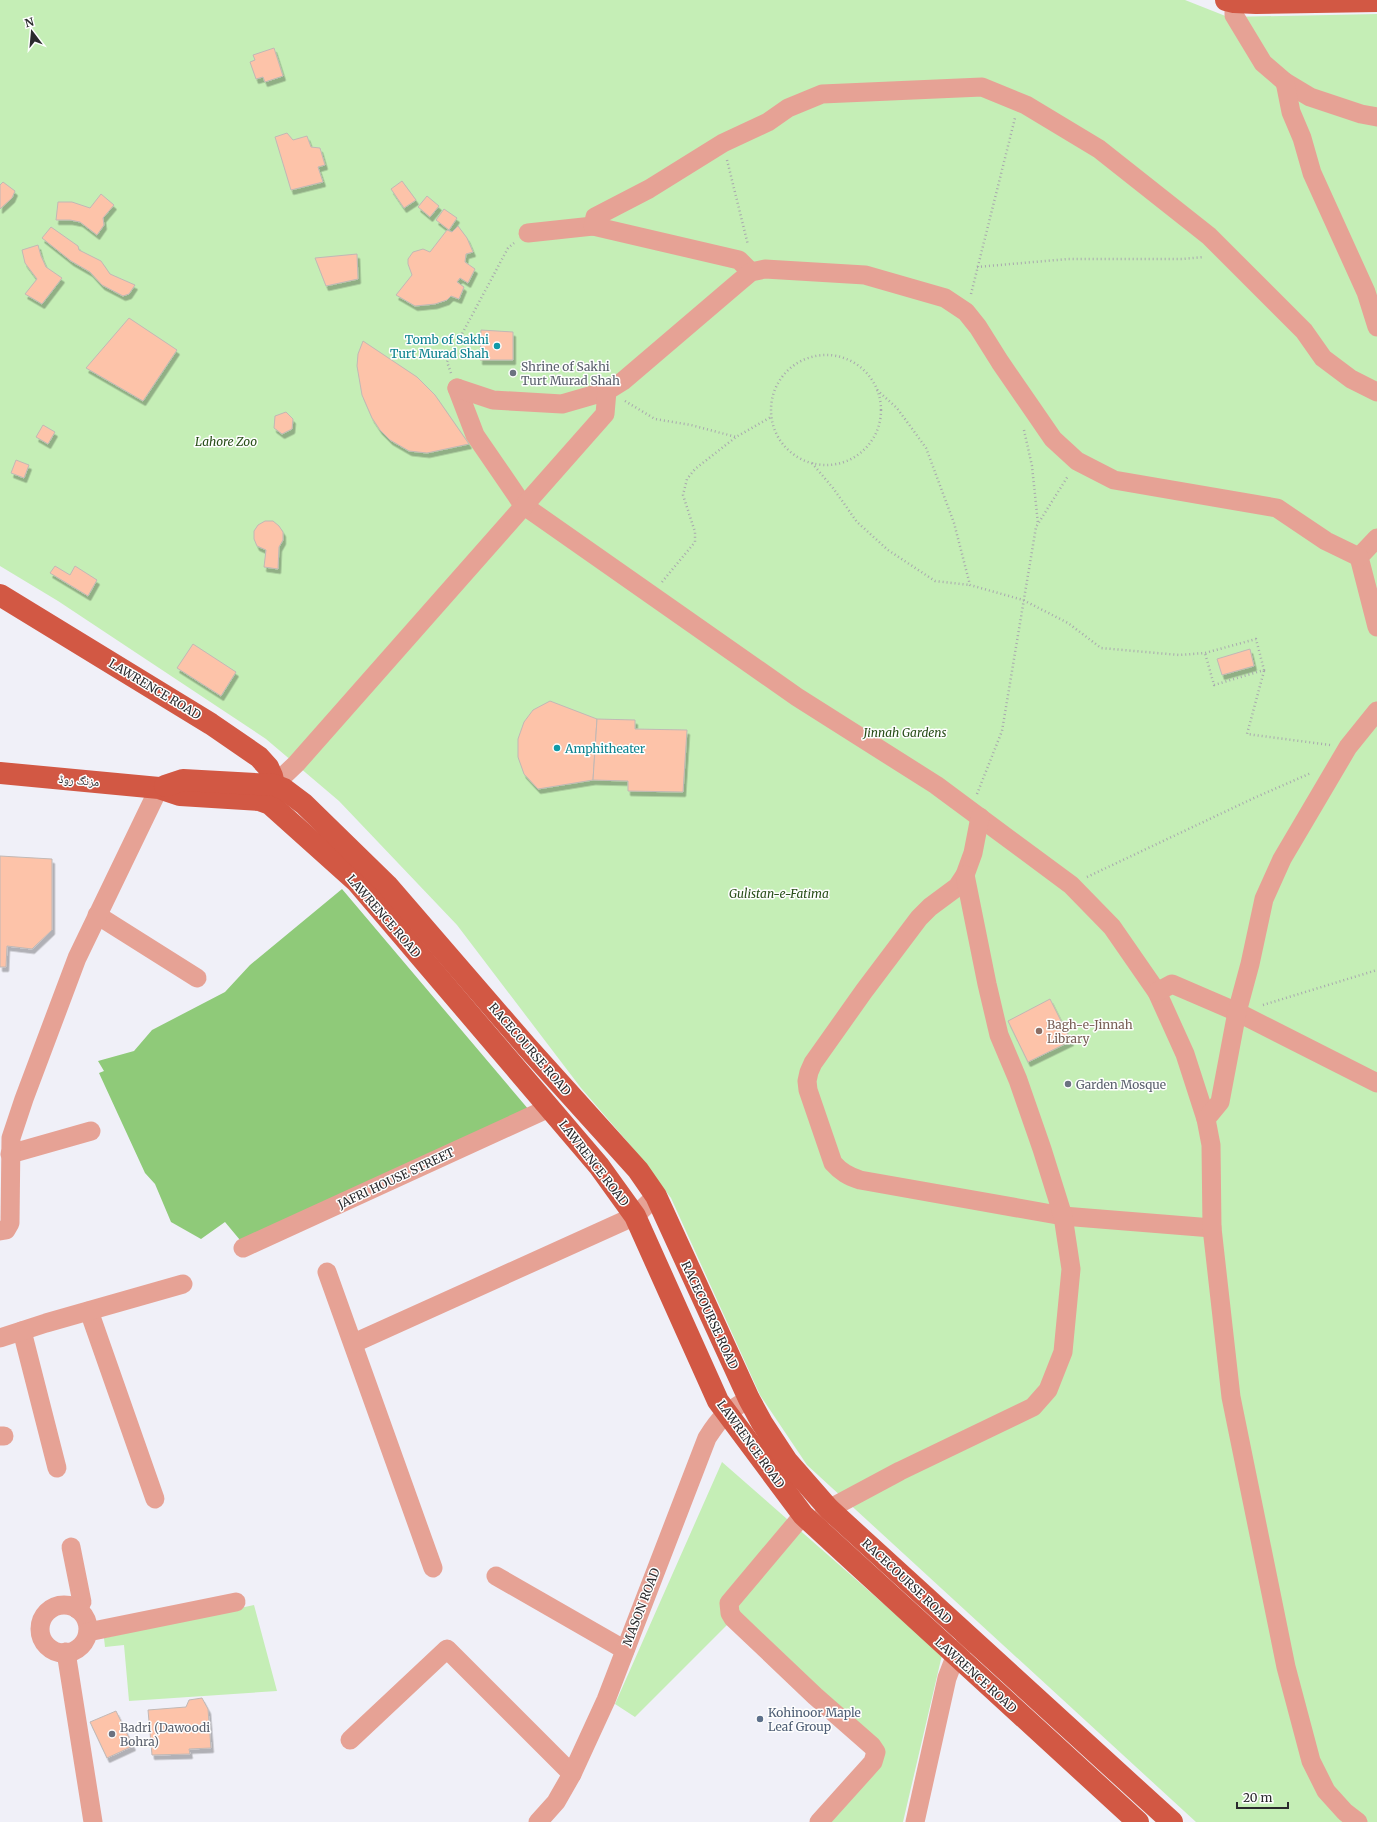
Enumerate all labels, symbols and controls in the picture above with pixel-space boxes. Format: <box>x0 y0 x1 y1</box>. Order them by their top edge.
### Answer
north arrow <box>12 12 52 52</box>
text: N <box>23 14 36 30</box>
place label: Tomb of Sakhi Turt Murad Shah <box>390 332 489 361</box>
marker: Tomb of Sakhi Turt Murad Shah <box>492 341 502 351</box>
place label: Shrine of Sakhi Turt Murad Shah <box>521 359 620 388</box>
marker: Shrine of Sakhi Turt Murad Shah <box>508 368 518 378</box>
park label: Lahore Zoo <box>195 434 257 449</box>
street label: LAWRENCE ROAD <box>106 656 204 722</box>
park label: Jinnah Gardens <box>861 725 947 740</box>
place label: Amphitheater <box>564 741 646 756</box>
marker: Amphitheater <box>552 743 562 753</box>
street label: مزنگ روڈ <box>58 771 100 789</box>
street label: LAWRENCE ROAD <box>344 871 424 961</box>
park label: Gulistan-e-Fatima <box>729 886 829 901</box>
street label: RACECOURSE ROAD <box>486 1000 574 1098</box>
place label: Bagh-e-Jinnah Library <box>1047 1017 1133 1046</box>
marker: Bagh-e-Jinnah Library <box>1034 1026 1044 1036</box>
place label: Garden Mosque <box>1076 1077 1166 1092</box>
marker: Garden Mosque <box>1063 1079 1073 1089</box>
street label: LAWRENCE ROAD <box>556 1117 632 1209</box>
street label: JAFRI HOUSE STREET <box>334 1144 457 1212</box>
street label: RACECOURSE ROAD <box>678 1259 742 1371</box>
street label: LAWRENCE ROAD <box>714 1397 788 1491</box>
street label: RACECOURSE ROAD <box>859 1535 955 1627</box>
street label: MASON ROAD <box>619 1566 663 1648</box>
street label: LAWRENCE ROAD <box>932 1634 1020 1716</box>
place label: Kohinoor Maple Leaf Group <box>768 1705 861 1734</box>
marker: Kohinoor Maple Leaf Group <box>755 1714 765 1724</box>
place label: Badri (Dawoodi Bohra) <box>120 1720 210 1749</box>
marker: Badri (Dawoodi Bohra) <box>107 1729 117 1739</box>
scale bar <box>1237 1784 1288 1810</box>
text: 20 m <box>1243 1790 1272 1805</box>

